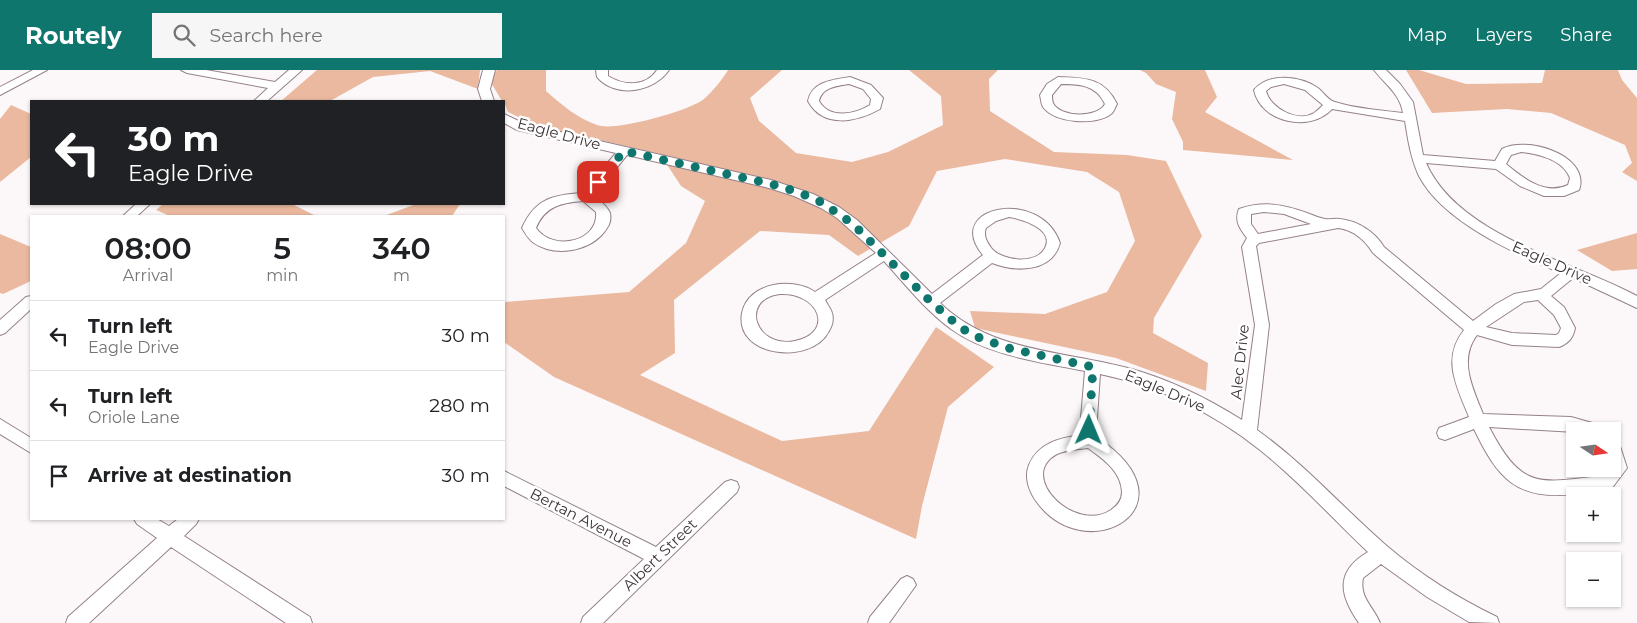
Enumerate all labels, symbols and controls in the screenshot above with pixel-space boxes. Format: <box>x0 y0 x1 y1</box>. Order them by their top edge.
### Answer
search box <box>152 13 502 58</box>
text: Routely <box>25 21 122 50</box>
icon: search <box>170 21 198 49</box>
text: Search here <box>210 24 323 47</box>
text: Map <box>1407 24 1447 46</box>
text: Layers <box>1475 24 1532 46</box>
text: Share <box>1560 24 1612 46</box>
street label: Eagle Drive <box>515 113 603 154</box>
text: 30 m <box>128 117 219 160</box>
icon: left <box>45 120 110 185</box>
text: Eagle Drive <box>128 160 253 187</box>
pin <box>577 161 619 203</box>
icon: arrive <box>584 168 612 196</box>
text: 08:00 <box>104 230 192 267</box>
text: 5 <box>273 230 291 267</box>
text: 340 <box>373 230 431 267</box>
street label: Eagle Drive <box>1509 237 1595 289</box>
text: Arrival <box>123 266 173 285</box>
text: min <box>266 266 298 285</box>
text: m <box>393 266 410 285</box>
text: Turn left <box>88 315 173 338</box>
icon: left <box>45 322 73 350</box>
street label: Alec Drive <box>1226 323 1253 400</box>
text: 30 m <box>442 324 490 347</box>
text: Eagle Drive <box>88 338 179 357</box>
street label: Eagle Drive <box>1122 365 1208 416</box>
text: Turn left <box>88 385 173 408</box>
icon: left <box>45 392 73 420</box>
text: 280 m <box>429 394 490 417</box>
position arrow <box>1062 403 1114 455</box>
text: Oriole Lane <box>88 408 180 427</box>
north arrow <box>1566 422 1621 478</box>
map controls <box>1566 422 1621 607</box>
icon: arrive <box>45 462 73 490</box>
text: Arrive at destination <box>88 464 292 487</box>
text: 30 m <box>442 464 490 487</box>
street label: Bertan Avenue <box>527 484 635 551</box>
button: + <box>1566 487 1621 542</box>
street label: Albert Street <box>619 515 701 595</box>
button: − <box>1566 552 1621 607</box>

